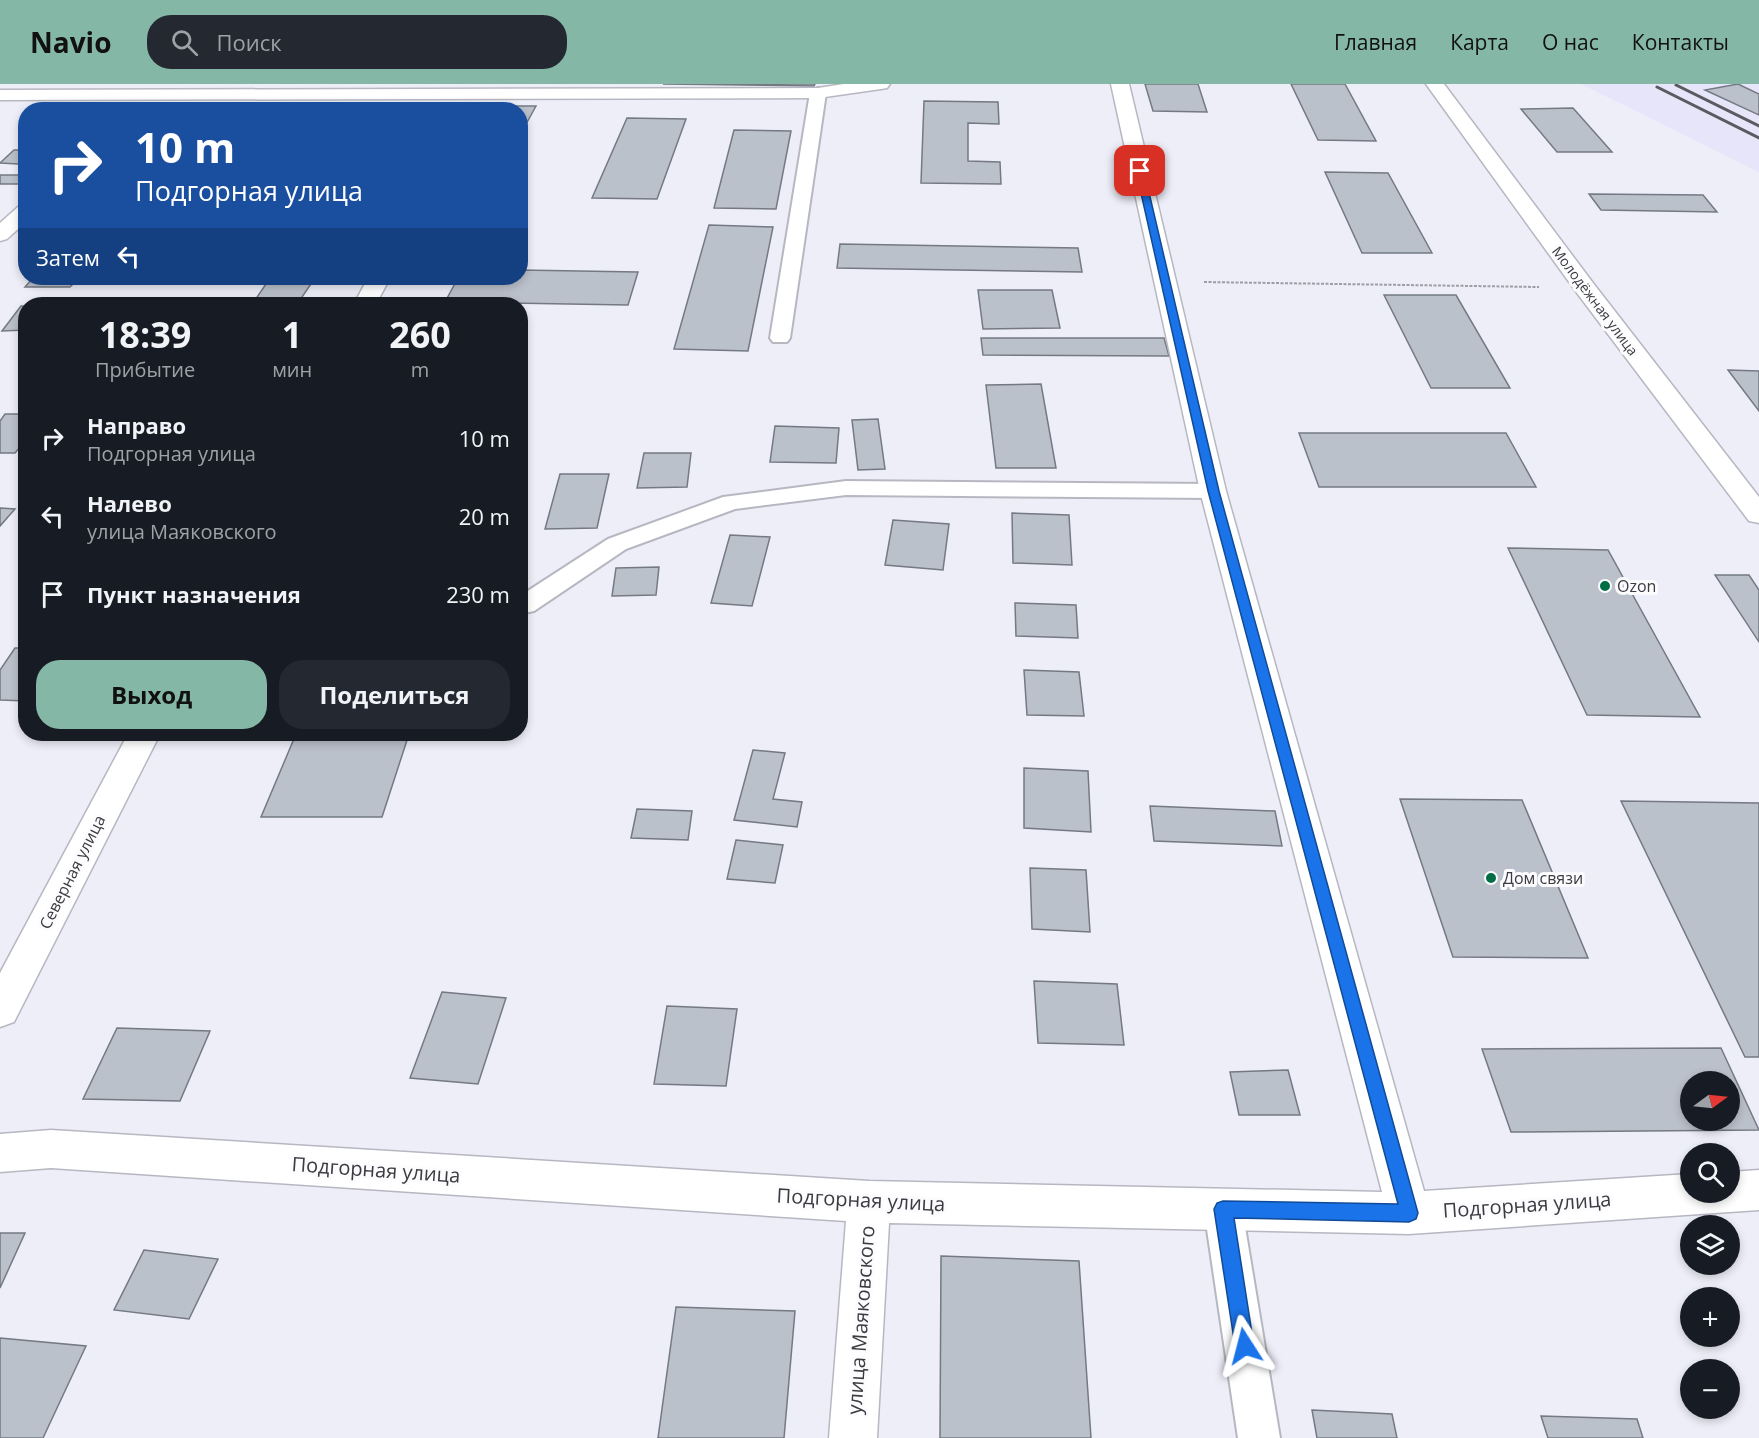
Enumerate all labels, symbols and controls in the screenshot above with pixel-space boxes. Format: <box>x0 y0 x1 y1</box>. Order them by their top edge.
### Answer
search box <box>147 15 567 69</box>
text: Navio <box>30 23 111 61</box>
icon: search <box>168 26 201 59</box>
text: Поиск <box>216 27 282 57</box>
text: Главная <box>1334 28 1417 56</box>
text: Карта <box>1450 28 1509 56</box>
text: О нас <box>1542 28 1599 56</box>
text: Контакты <box>1632 28 1729 56</box>
text: 10 m <box>135 118 235 175</box>
icon: right <box>36 126 114 204</box>
pin <box>1114 145 1165 196</box>
icon: arrive <box>1123 154 1156 187</box>
text: Подгорная улица <box>135 172 363 209</box>
icon: left <box>112 240 145 273</box>
text: Затем <box>36 242 100 272</box>
street label: Молодёжная улица <box>1548 242 1643 359</box>
text: 18:39 <box>99 310 191 359</box>
text: 1 <box>282 310 302 359</box>
text: 260 <box>389 310 451 359</box>
text: Прибытие <box>95 356 195 383</box>
text: мин <box>272 356 312 383</box>
text: m <box>411 356 429 383</box>
text: Направо <box>87 410 186 440</box>
icon: right <box>36 422 69 455</box>
text: 10 m <box>459 423 510 453</box>
text: Подгорная улица <box>87 440 256 467</box>
text: Налево <box>87 488 172 518</box>
icon: left <box>36 500 69 533</box>
text: 20 m <box>459 501 510 531</box>
text: улица Маяковского <box>87 518 277 545</box>
place label: Ozon <box>1617 575 1656 597</box>
icon: arrive <box>36 578 69 611</box>
text: Пункт назначения <box>87 579 301 609</box>
text: 230 m <box>446 579 510 609</box>
marker: Ozon <box>1598 579 1612 593</box>
button: Выход <box>36 660 267 729</box>
button: Поделиться <box>279 660 510 729</box>
street label: Северная улица <box>34 811 110 933</box>
place label: Дом связи <box>1503 867 1583 889</box>
marker: Дом связи <box>1484 871 1498 885</box>
north arrow <box>1680 1071 1740 1131</box>
map controls <box>1680 1071 1740 1419</box>
button: search <box>1680 1143 1740 1203</box>
street label: Подгорная улица <box>291 1150 461 1189</box>
street label: Подгорная улица <box>776 1182 946 1217</box>
street label: Подгорная улица <box>1442 1185 1612 1224</box>
button: layers <box>1680 1215 1740 1275</box>
street label: улица Маяковского <box>840 1224 881 1415</box>
button: + <box>1680 1287 1740 1347</box>
position arrow <box>1213 1314 1277 1378</box>
button: − <box>1680 1359 1740 1419</box>

